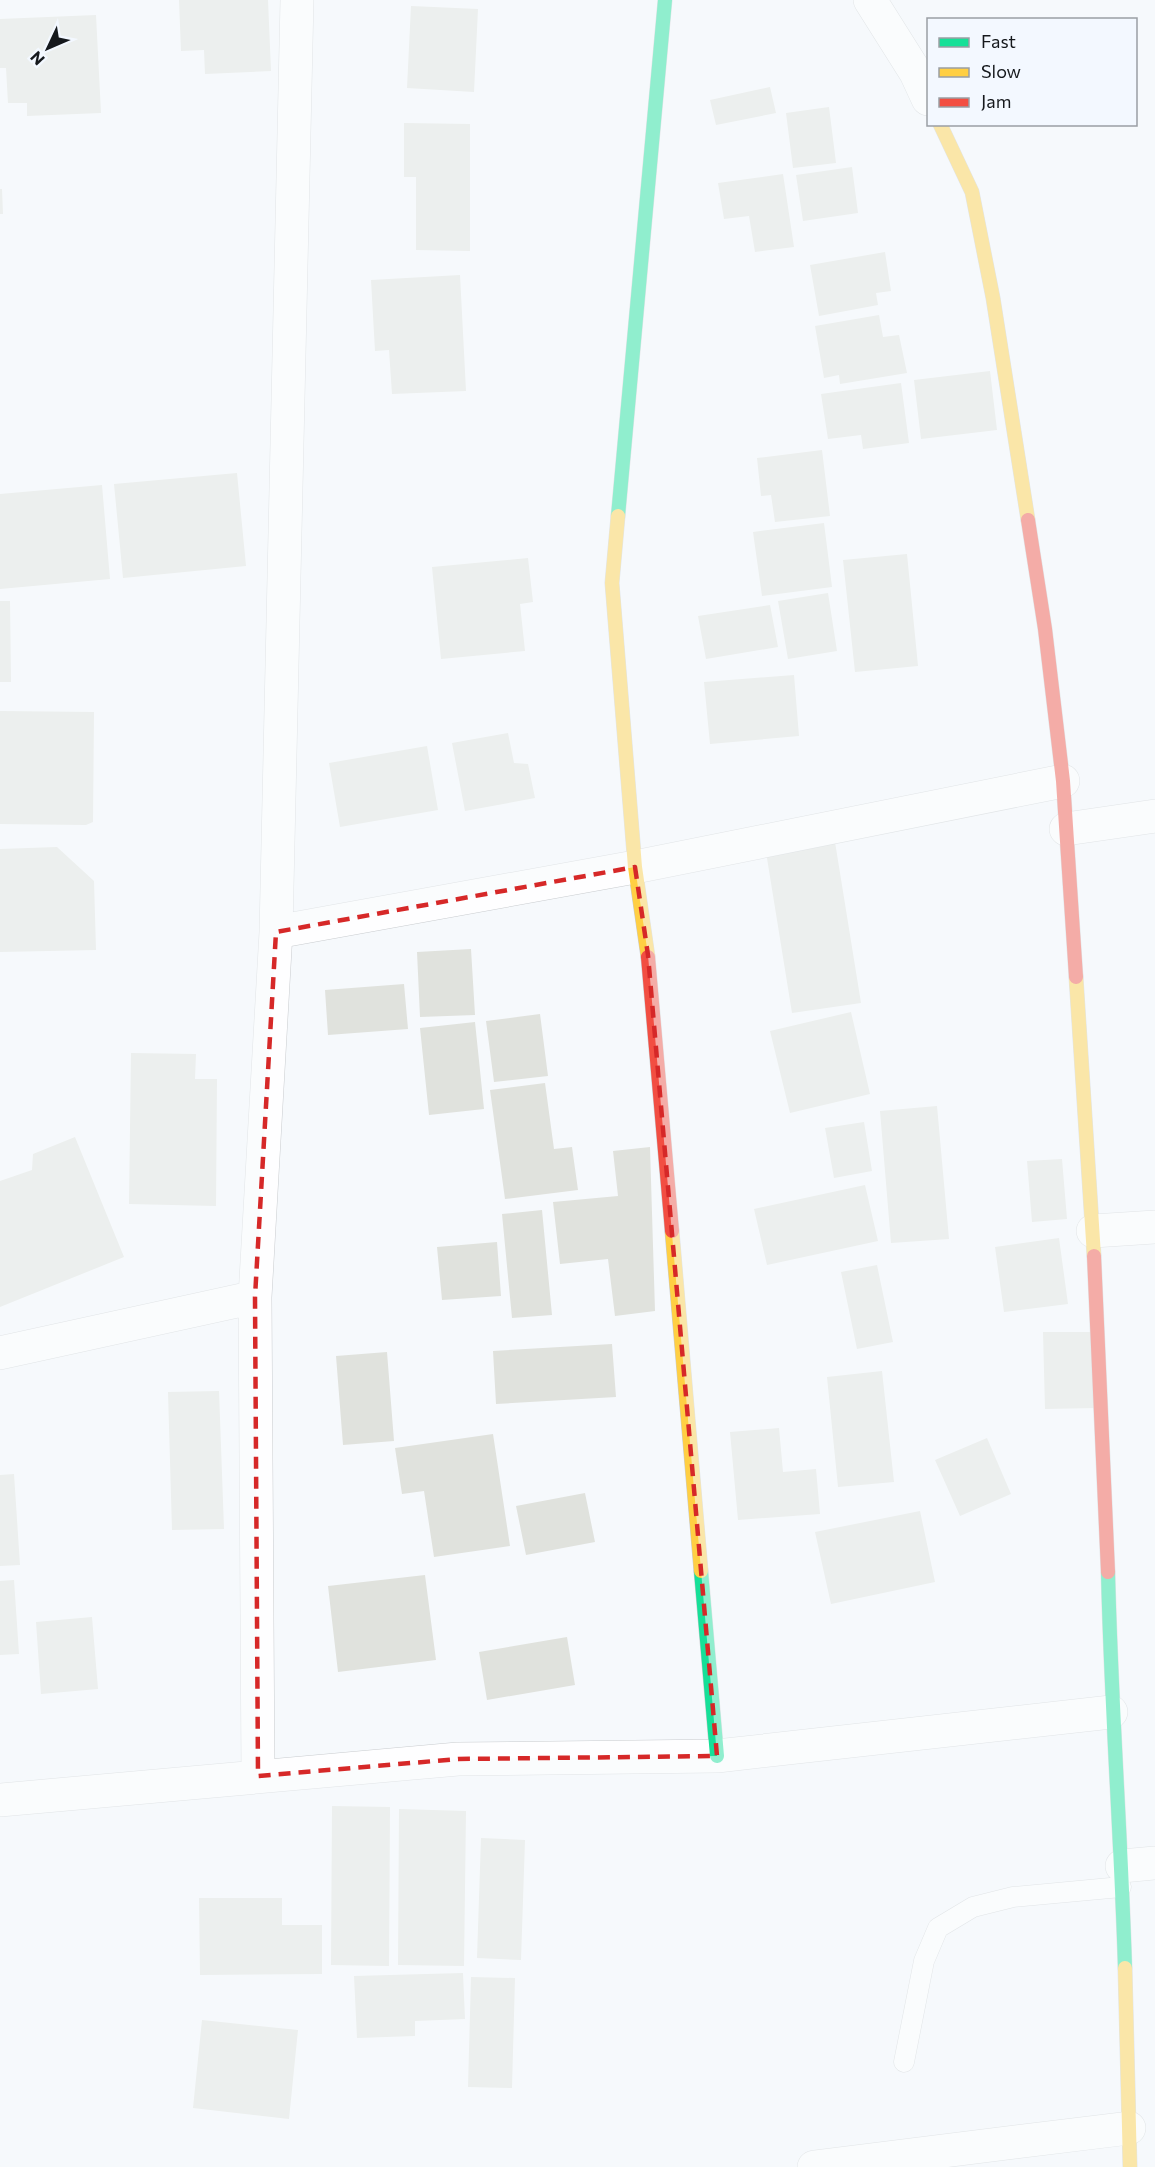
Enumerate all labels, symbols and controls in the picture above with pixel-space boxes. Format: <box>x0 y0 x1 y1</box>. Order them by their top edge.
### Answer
north arrow <box>18 18 78 78</box>
legend <box>927 18 1137 126</box>
text: Fast <box>981 30 1016 52</box>
text: N <box>26 48 48 70</box>
text: Slow <box>981 60 1021 82</box>
text: Jam <box>981 90 1011 112</box>

